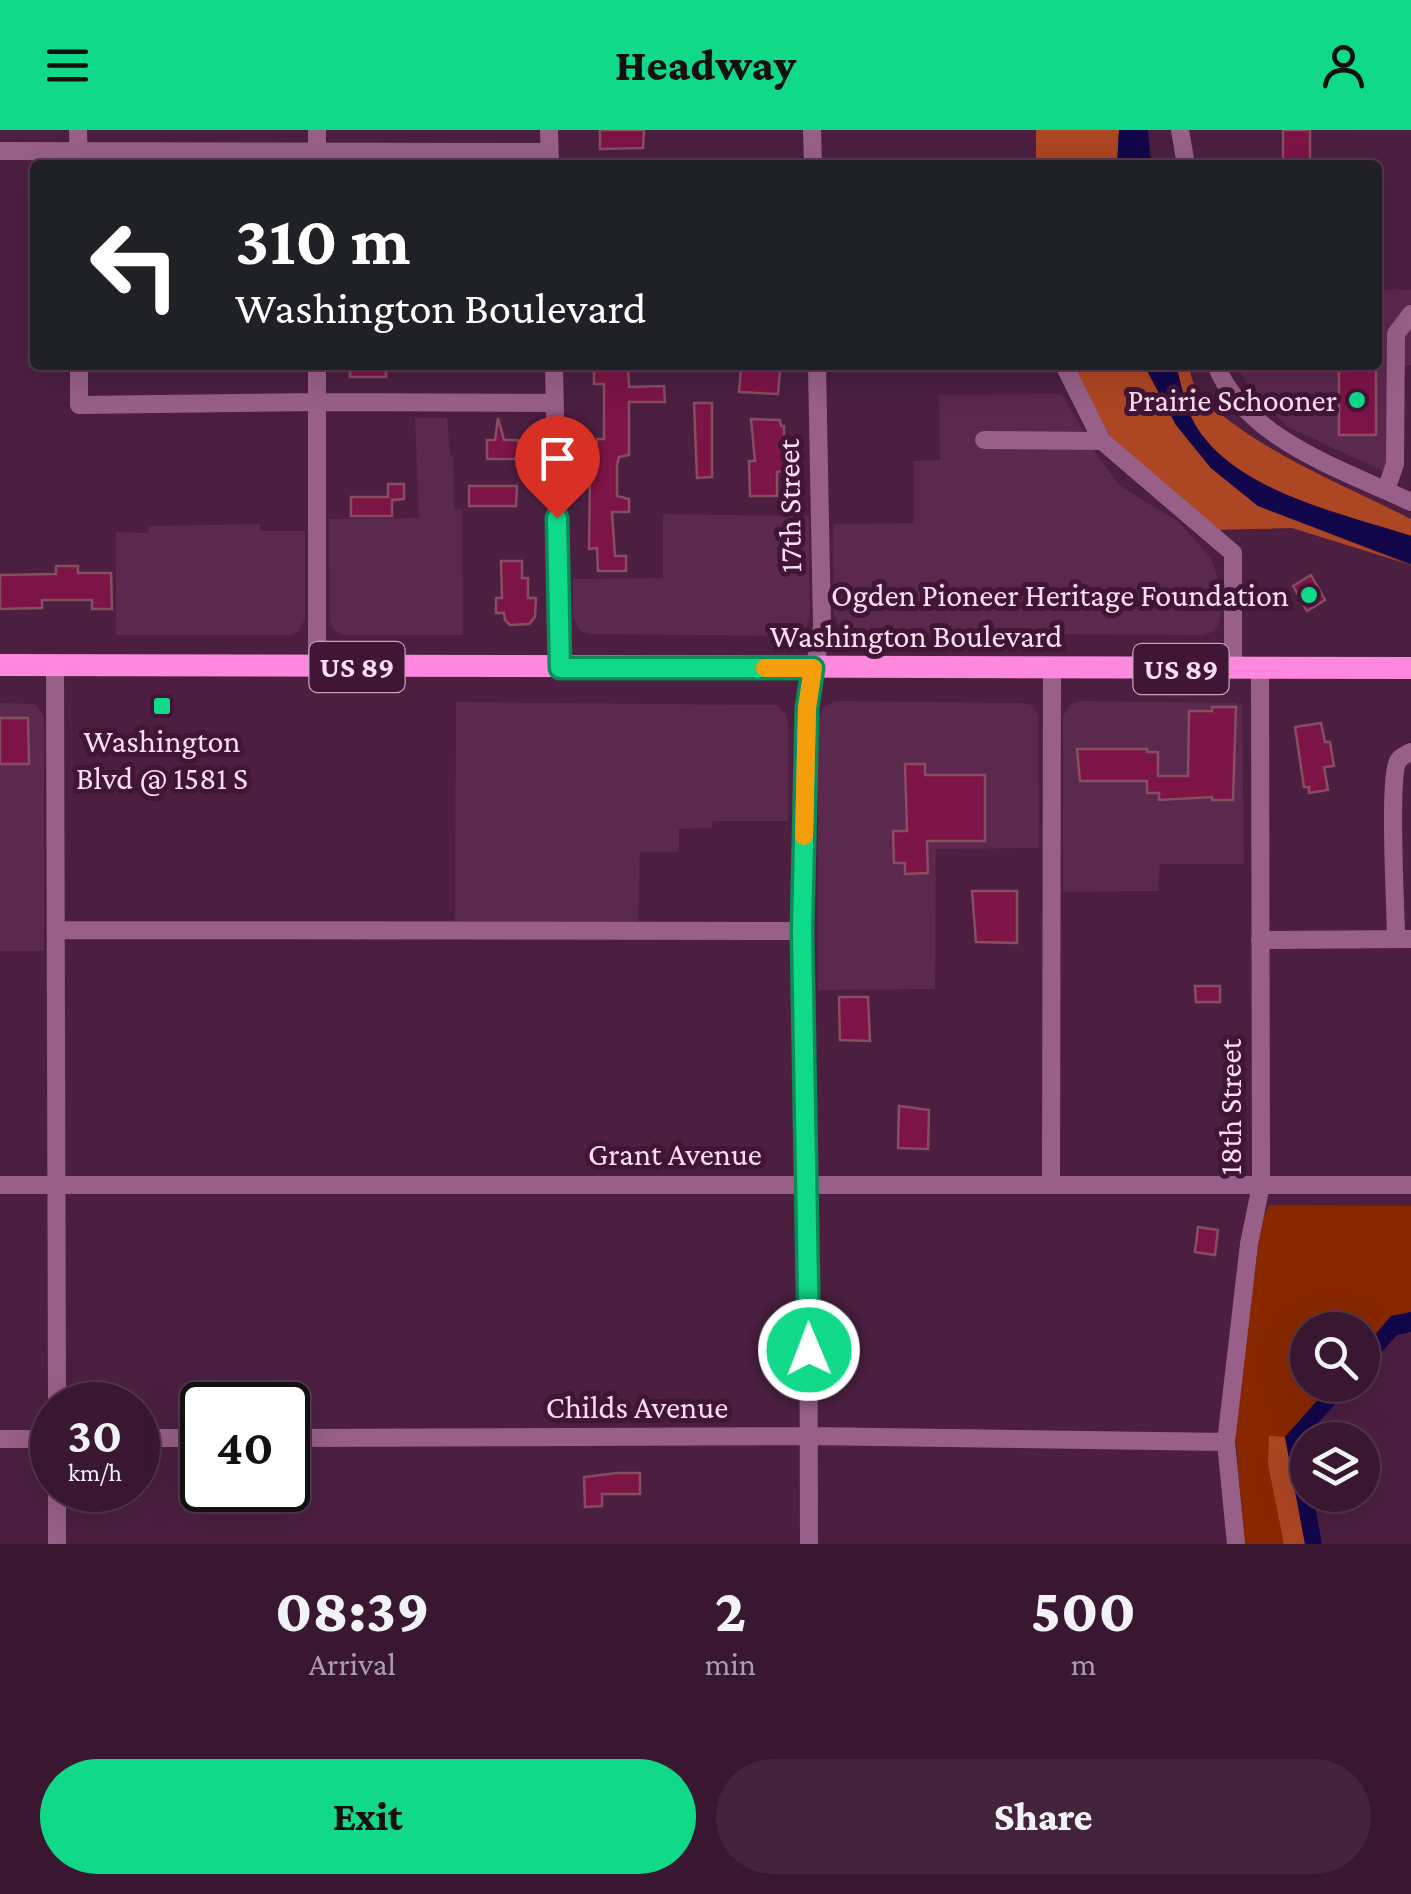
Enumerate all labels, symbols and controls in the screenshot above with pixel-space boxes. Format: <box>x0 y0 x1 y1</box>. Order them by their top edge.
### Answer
icon: menu <box>40 38 95 93</box>
icon: person <box>1316 38 1371 93</box>
text: Headway <box>615 40 796 90</box>
icon: left <box>70 200 200 330</box>
text: 310 m <box>235 201 411 279</box>
text: Washington Boulevard <box>235 283 646 333</box>
place label: Prairie Schooner <box>1128 382 1337 418</box>
marker: Prairie Schooner <box>1346 389 1368 411</box>
pin <box>515 416 600 519</box>
icon: arrive <box>530 431 585 486</box>
street label: 17th Street <box>770 438 808 573</box>
place label: Ogden Pioneer Heritage Foundation <box>831 577 1289 613</box>
marker: Ogden Pioneer Heritage Foundation <box>1298 584 1320 606</box>
street label: Washington Boulevard <box>770 618 1062 654</box>
road number: US 89 <box>310 642 404 692</box>
road number: US 89 <box>1134 644 1228 694</box>
marker: Washington Blvd @ 1581 S <box>151 695 173 717</box>
place label: Washington Blvd @ 1581 S <box>76 723 248 796</box>
street label: 18th Street <box>1212 1038 1248 1175</box>
street label: Grant Avenue <box>588 1136 762 1172</box>
position arrow <box>757 1298 861 1402</box>
map controls <box>1290 1312 1380 1512</box>
button: search <box>1290 1312 1380 1402</box>
speed limit sign: 40 <box>180 1382 310 1512</box>
street label: Childs Avenue <box>546 1389 728 1425</box>
text: 30 <box>68 1407 122 1463</box>
button: layers <box>1290 1422 1380 1512</box>
text: km/h <box>68 1459 122 1486</box>
text: 08:39 <box>275 1577 430 1644</box>
text: 2 <box>715 1577 746 1644</box>
text: 500 <box>1031 1577 1136 1644</box>
text: Arrival <box>309 1646 396 1682</box>
text: min <box>705 1646 756 1682</box>
text: m <box>1071 1646 1096 1682</box>
button: Exit <box>40 1759 696 1874</box>
button: Share <box>716 1759 1371 1874</box>

